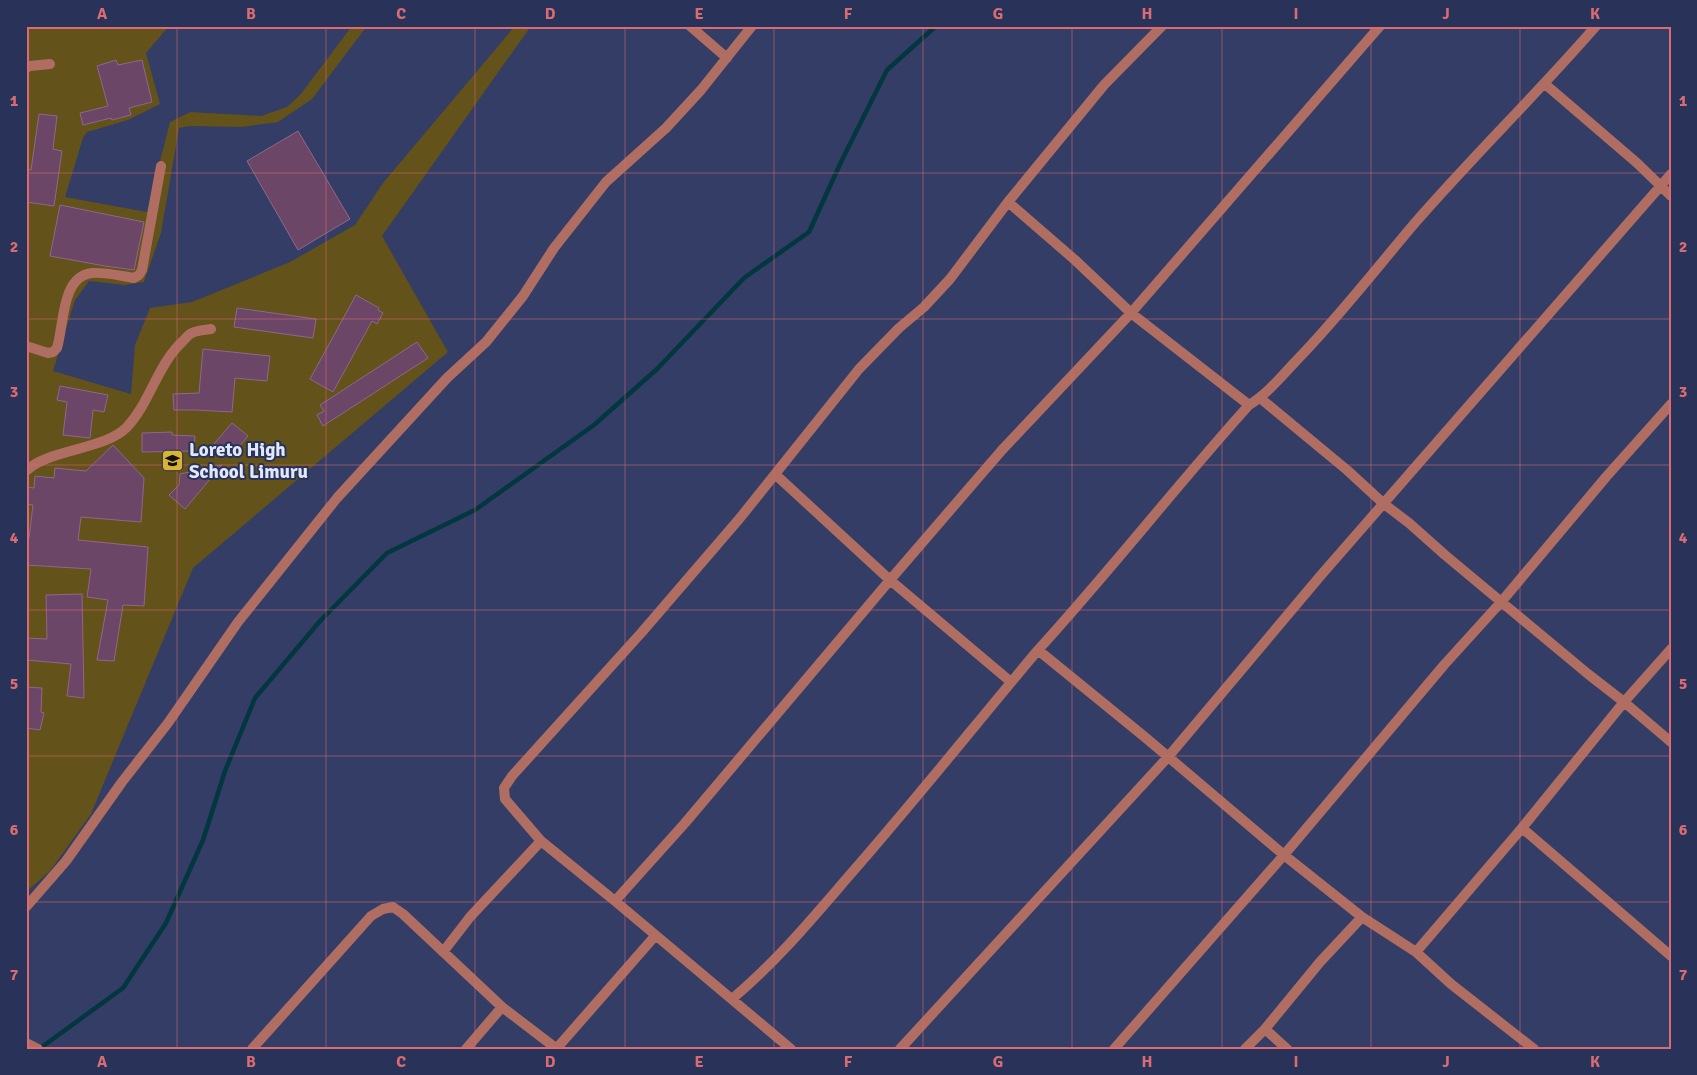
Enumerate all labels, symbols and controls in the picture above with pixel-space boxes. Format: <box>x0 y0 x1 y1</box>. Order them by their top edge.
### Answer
text: A <box>97 4 108 24</box>
text: B <box>246 4 256 24</box>
text: C <box>396 4 406 24</box>
text: D <box>545 4 556 24</box>
text: E <box>694 4 704 24</box>
text: F <box>844 4 853 24</box>
text: G <box>993 4 1003 24</box>
text: H <box>1142 4 1152 24</box>
text: I <box>1293 4 1299 24</box>
text: J <box>1442 4 1450 24</box>
text: K <box>1590 4 1600 24</box>
text: 1 <box>10 91 19 111</box>
text: 1 <box>1679 91 1688 111</box>
text: 2 <box>10 237 18 257</box>
text: 2 <box>1679 237 1687 257</box>
text: 3 <box>10 382 18 402</box>
text: 3 <box>1679 382 1687 402</box>
place label: Loreto High School Limuru <box>189 438 308 484</box>
school or university icon: Loreto High School Limuru <box>161 448 185 472</box>
text: 4 <box>10 528 19 548</box>
text: 4 <box>1679 528 1688 548</box>
text: 5 <box>10 674 18 694</box>
text: 5 <box>1679 674 1687 694</box>
text: 6 <box>10 820 19 840</box>
text: 6 <box>1679 820 1688 840</box>
text: 7 <box>10 965 19 985</box>
text: 7 <box>1679 965 1688 985</box>
text: A <box>97 1052 108 1072</box>
text: B <box>246 1052 256 1072</box>
text: C <box>396 1052 406 1072</box>
text: D <box>545 1052 556 1072</box>
text: E <box>694 1052 704 1072</box>
text: F <box>844 1052 853 1072</box>
text: G <box>993 1052 1003 1072</box>
text: H <box>1142 1052 1152 1072</box>
text: I <box>1293 1052 1299 1072</box>
text: J <box>1442 1052 1450 1072</box>
text: K <box>1590 1052 1600 1072</box>

